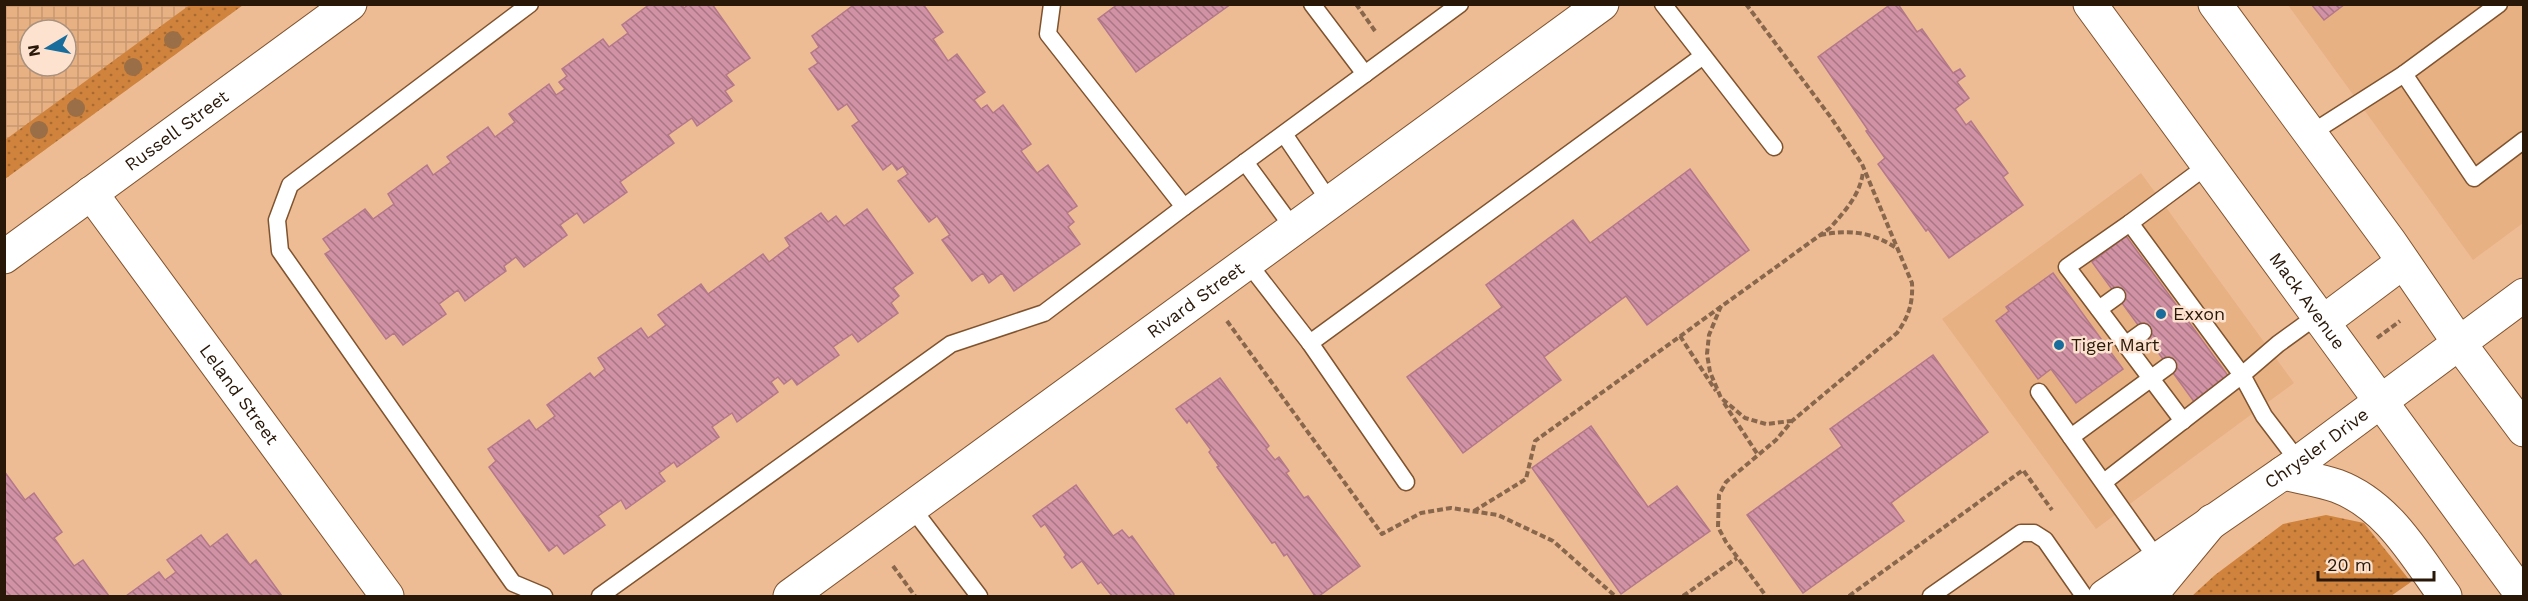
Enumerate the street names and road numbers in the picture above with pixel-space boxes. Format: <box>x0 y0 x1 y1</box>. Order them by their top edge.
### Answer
street label: Russell Street <box>121 85 233 175</box>
street label: Mack Avenue <box>2265 248 2350 353</box>
street label: Rivard Street <box>1143 257 1248 342</box>
street label: Leland Street <box>196 340 283 449</box>
street label: Chrysler Drive <box>2260 403 2372 493</box>

